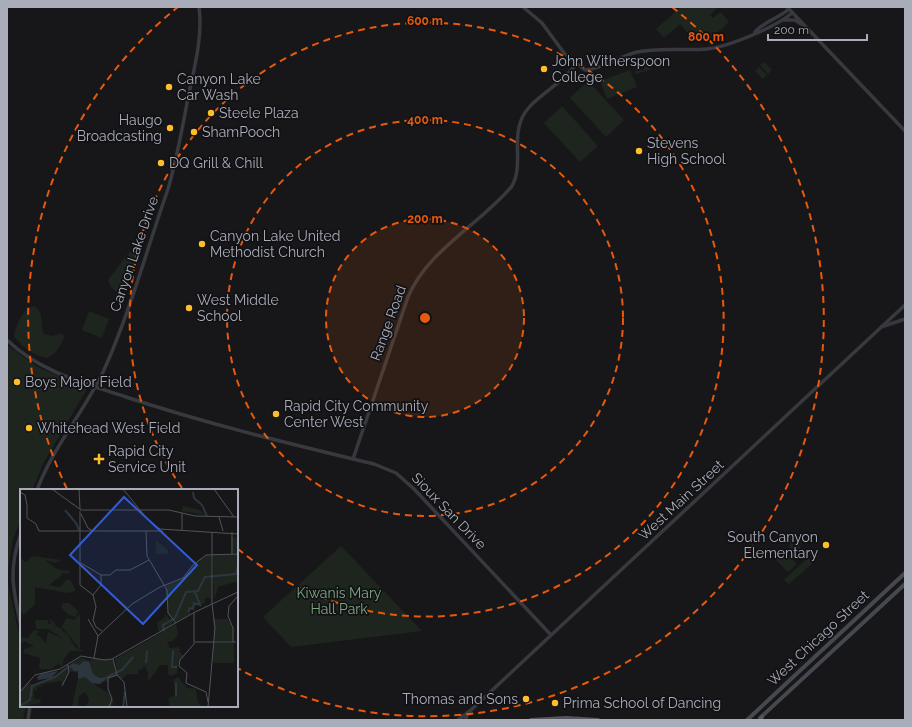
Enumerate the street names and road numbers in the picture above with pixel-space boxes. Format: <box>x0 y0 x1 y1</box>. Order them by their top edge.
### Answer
street label: Canyon Lake Drive <box>107 194 161 314</box>
street label: Range Road <box>367 283 409 363</box>
street label: West Main Street <box>635 456 727 543</box>
street label: Sioux San Drive <box>408 469 490 553</box>
street label: West Chicago Street <box>764 587 872 689</box>

